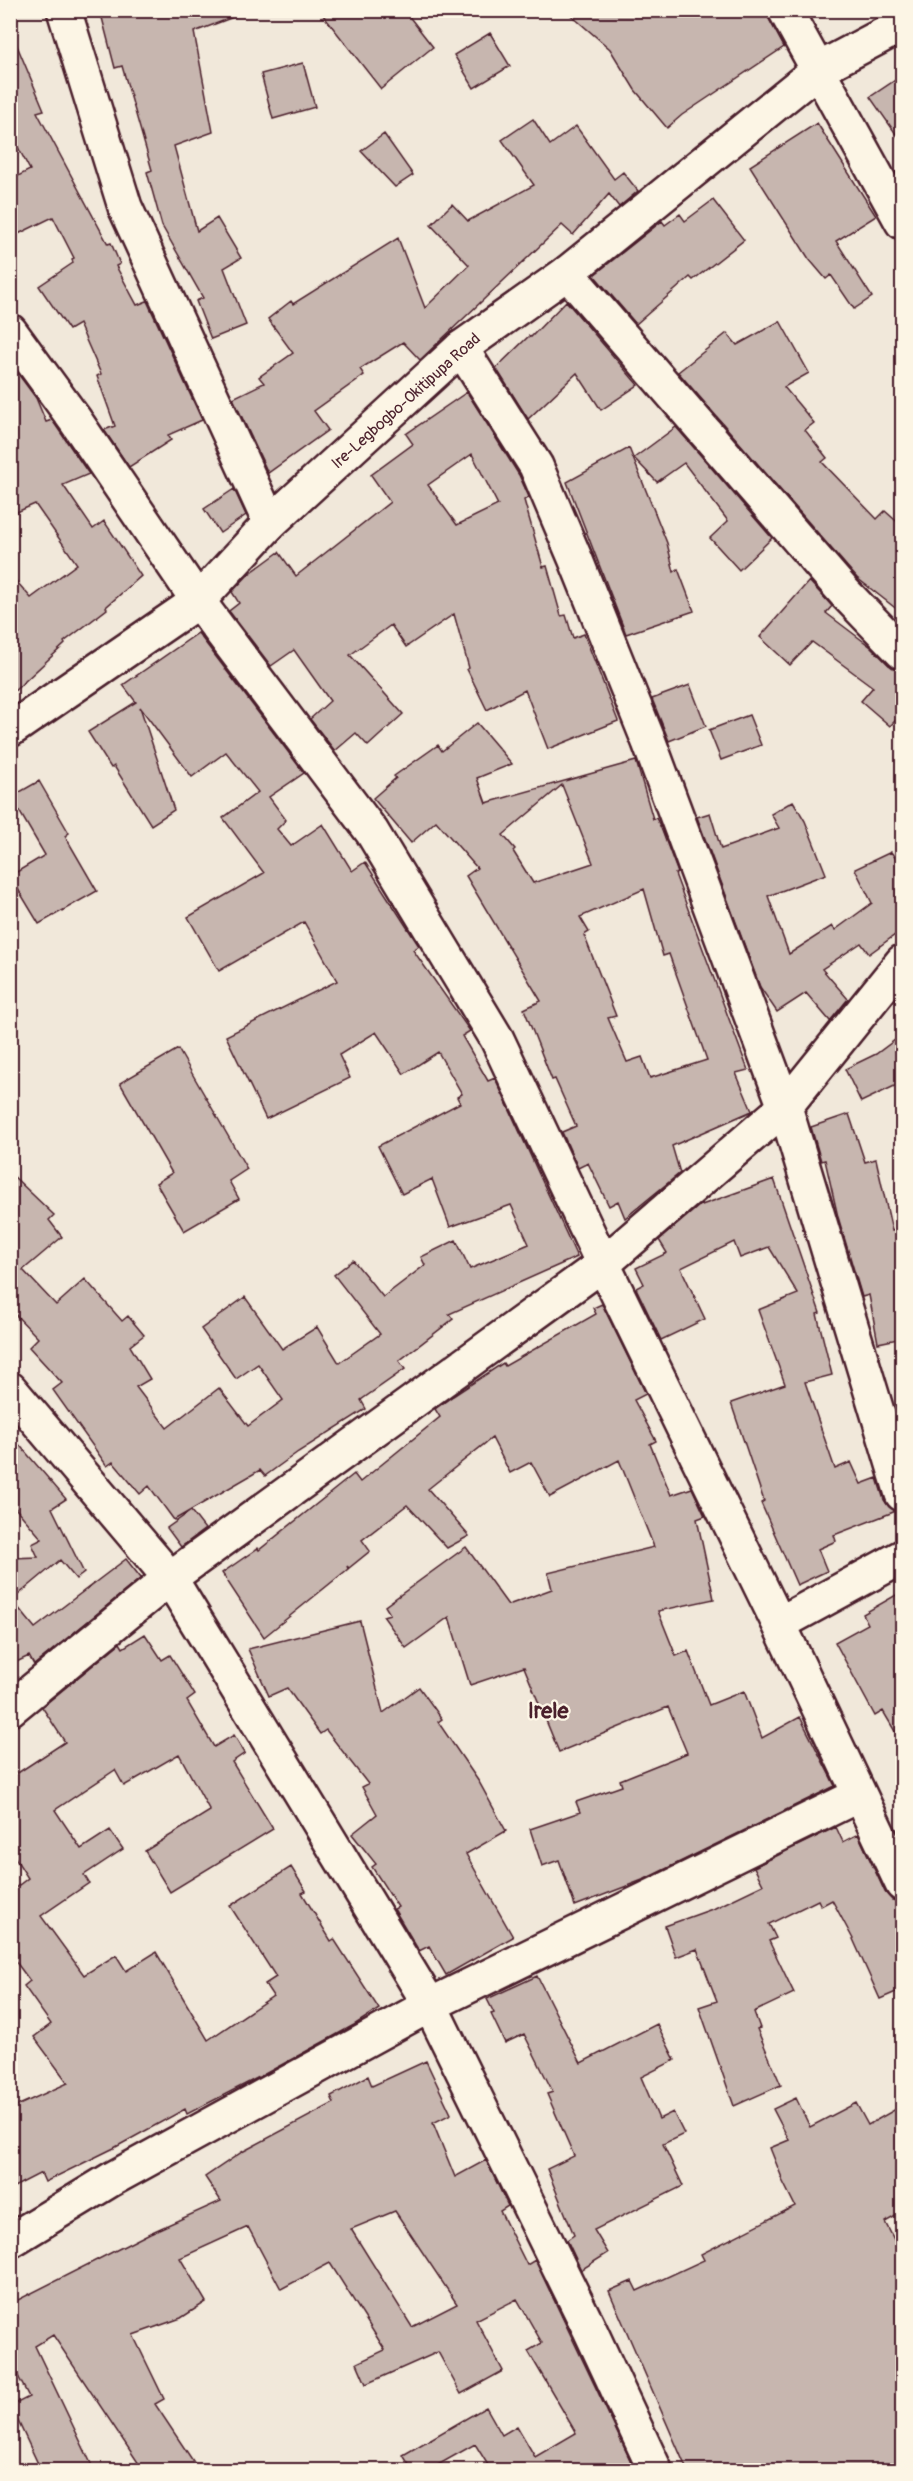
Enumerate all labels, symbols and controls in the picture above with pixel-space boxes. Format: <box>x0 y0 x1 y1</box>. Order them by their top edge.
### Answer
street label: Ire-Legbogbo-Okitipupa Road <box>327 329 485 473</box>
district label: Irele <box>528 1697 569 1725</box>

